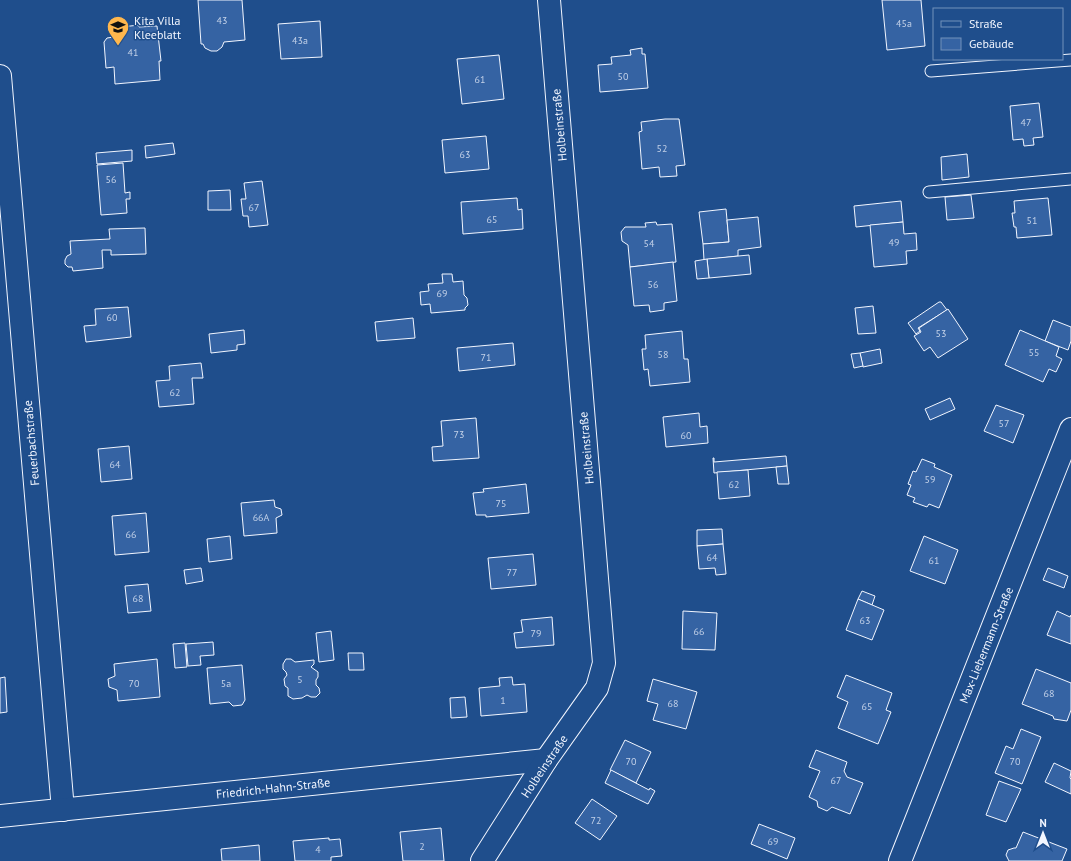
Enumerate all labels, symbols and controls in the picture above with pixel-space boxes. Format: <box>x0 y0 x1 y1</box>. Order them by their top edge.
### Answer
legend <box>933 8 1063 60</box>
place label: Kita Villa Kleeblatt <box>134 13 181 42</box>
school or university icon: Kita Villa Kleeblatt <box>105 14 131 47</box>
house number: 43 <box>217 14 227 27</box>
text: Straße <box>969 16 1003 31</box>
house number: 45a <box>896 17 912 30</box>
house number: 43a <box>292 34 308 47</box>
text: Gebäude <box>969 36 1014 51</box>
house number: 41 <box>128 46 138 59</box>
house number: 50 <box>618 70 629 83</box>
house number: 61 <box>475 73 485 86</box>
street label: Holbeinstraße <box>548 88 570 162</box>
house number: 47 <box>1021 116 1031 129</box>
house number: 52 <box>657 142 667 155</box>
house number: 63 <box>460 148 470 161</box>
house number: 56 <box>106 173 116 186</box>
house number: 67 <box>249 201 259 214</box>
house number: 65 <box>487 213 497 226</box>
house number: 51 <box>1027 214 1037 227</box>
house number: 49 <box>889 236 899 249</box>
house number: 54 <box>644 237 655 250</box>
house number: 56 <box>648 278 658 291</box>
house number: 69 <box>437 287 447 300</box>
house number: 60 <box>107 311 118 324</box>
house number: 53 <box>936 327 946 340</box>
house number: 55 <box>1029 346 1039 359</box>
house number: 58 <box>658 348 668 361</box>
house number: 71 <box>481 351 491 364</box>
house number: 62 <box>170 386 180 399</box>
street label: Feuerbachstraße <box>20 400 42 486</box>
street label: Holbeinstraße <box>575 411 597 485</box>
house number: 57 <box>999 417 1009 430</box>
house number: 73 <box>454 428 464 441</box>
house number: 60 <box>681 429 692 442</box>
house number: 64 <box>110 458 121 471</box>
house number: 59 <box>925 473 935 486</box>
house number: 62 <box>729 478 739 491</box>
house number: 75 <box>496 497 506 510</box>
house number: 66A <box>253 511 270 524</box>
house number: 66 <box>126 528 136 541</box>
house number: 64 <box>707 551 718 564</box>
house number: 61 <box>929 554 939 567</box>
house number: 77 <box>507 566 517 579</box>
street label: Max-Liebermann-Straße <box>956 585 1016 705</box>
house number: 68 <box>133 592 143 605</box>
house number: 63 <box>860 614 870 627</box>
house number: 66 <box>694 625 704 638</box>
house number: 79 <box>531 627 541 640</box>
house number: 5 <box>297 673 303 686</box>
house number: 70 <box>129 677 140 690</box>
house number: 5a <box>221 677 231 690</box>
house number: 68 <box>1044 687 1054 700</box>
house number: 1 <box>500 694 506 707</box>
house number: 68 <box>668 697 678 710</box>
house number: 65 <box>862 700 872 713</box>
street label: Holbeinstraße <box>517 732 571 800</box>
house number: 70 <box>626 755 637 768</box>
house number: 70 <box>1010 755 1021 768</box>
house number: 67 <box>831 774 841 787</box>
street label: Friedrich-Hahn-Straße <box>215 775 331 801</box>
north arrow <box>1023 813 1063 853</box>
house number: 72 <box>591 814 601 827</box>
text: N <box>1039 816 1047 830</box>
house number: 69 <box>768 835 778 848</box>
house number: 2 <box>419 840 425 853</box>
house number: 4 <box>315 843 321 856</box>

